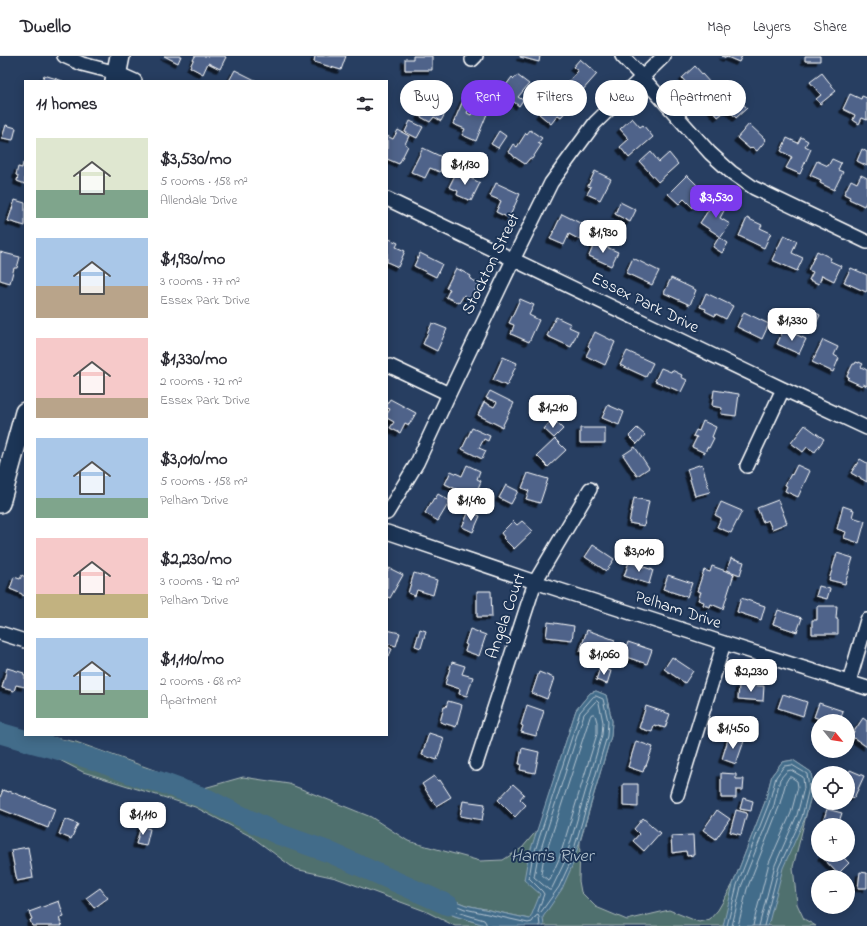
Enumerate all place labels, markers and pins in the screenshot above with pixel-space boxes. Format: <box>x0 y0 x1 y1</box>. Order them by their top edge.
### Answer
pin: $1,130 <box>432 152 498 186</box>
pin: $3,530 <box>683 185 749 219</box>
pin: $1,930 <box>570 220 636 254</box>
pin: $1,330 <box>759 308 825 342</box>
pin: $1,210 <box>520 395 586 429</box>
pin: $1,490 <box>438 488 504 522</box>
pin: $3,010 <box>606 539 672 573</box>
pin: $1,060 <box>571 642 637 676</box>
pin: $2,230 <box>718 659 784 693</box>
pin: $1,450 <box>700 716 766 750</box>
pin: $1,110 <box>110 802 176 836</box>

